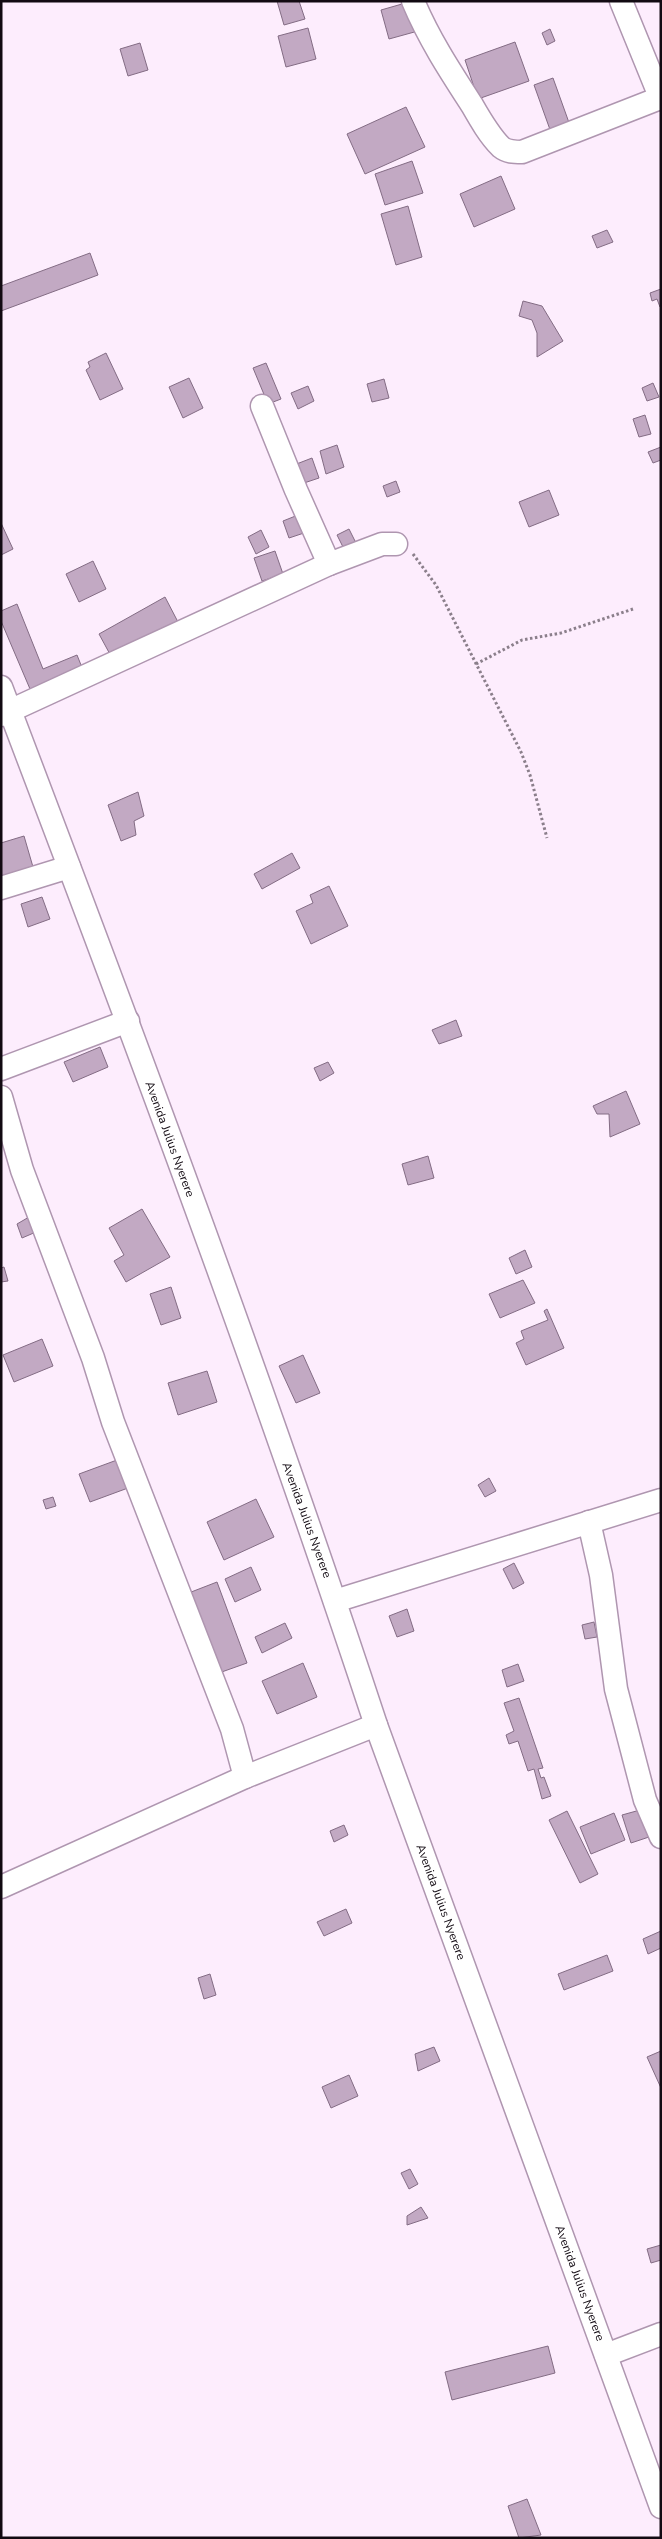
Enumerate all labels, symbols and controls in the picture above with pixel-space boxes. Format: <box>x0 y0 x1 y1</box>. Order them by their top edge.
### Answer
street label: Avenida Julius Nyerere <box>142 1079 198 1199</box>
street label: Avenida Julius Nyerere <box>279 1460 335 1580</box>
street label: Avenida Julius Nyerere <box>413 1842 469 1962</box>
street label: Avenida Julius Nyerere <box>552 2223 608 2343</box>

